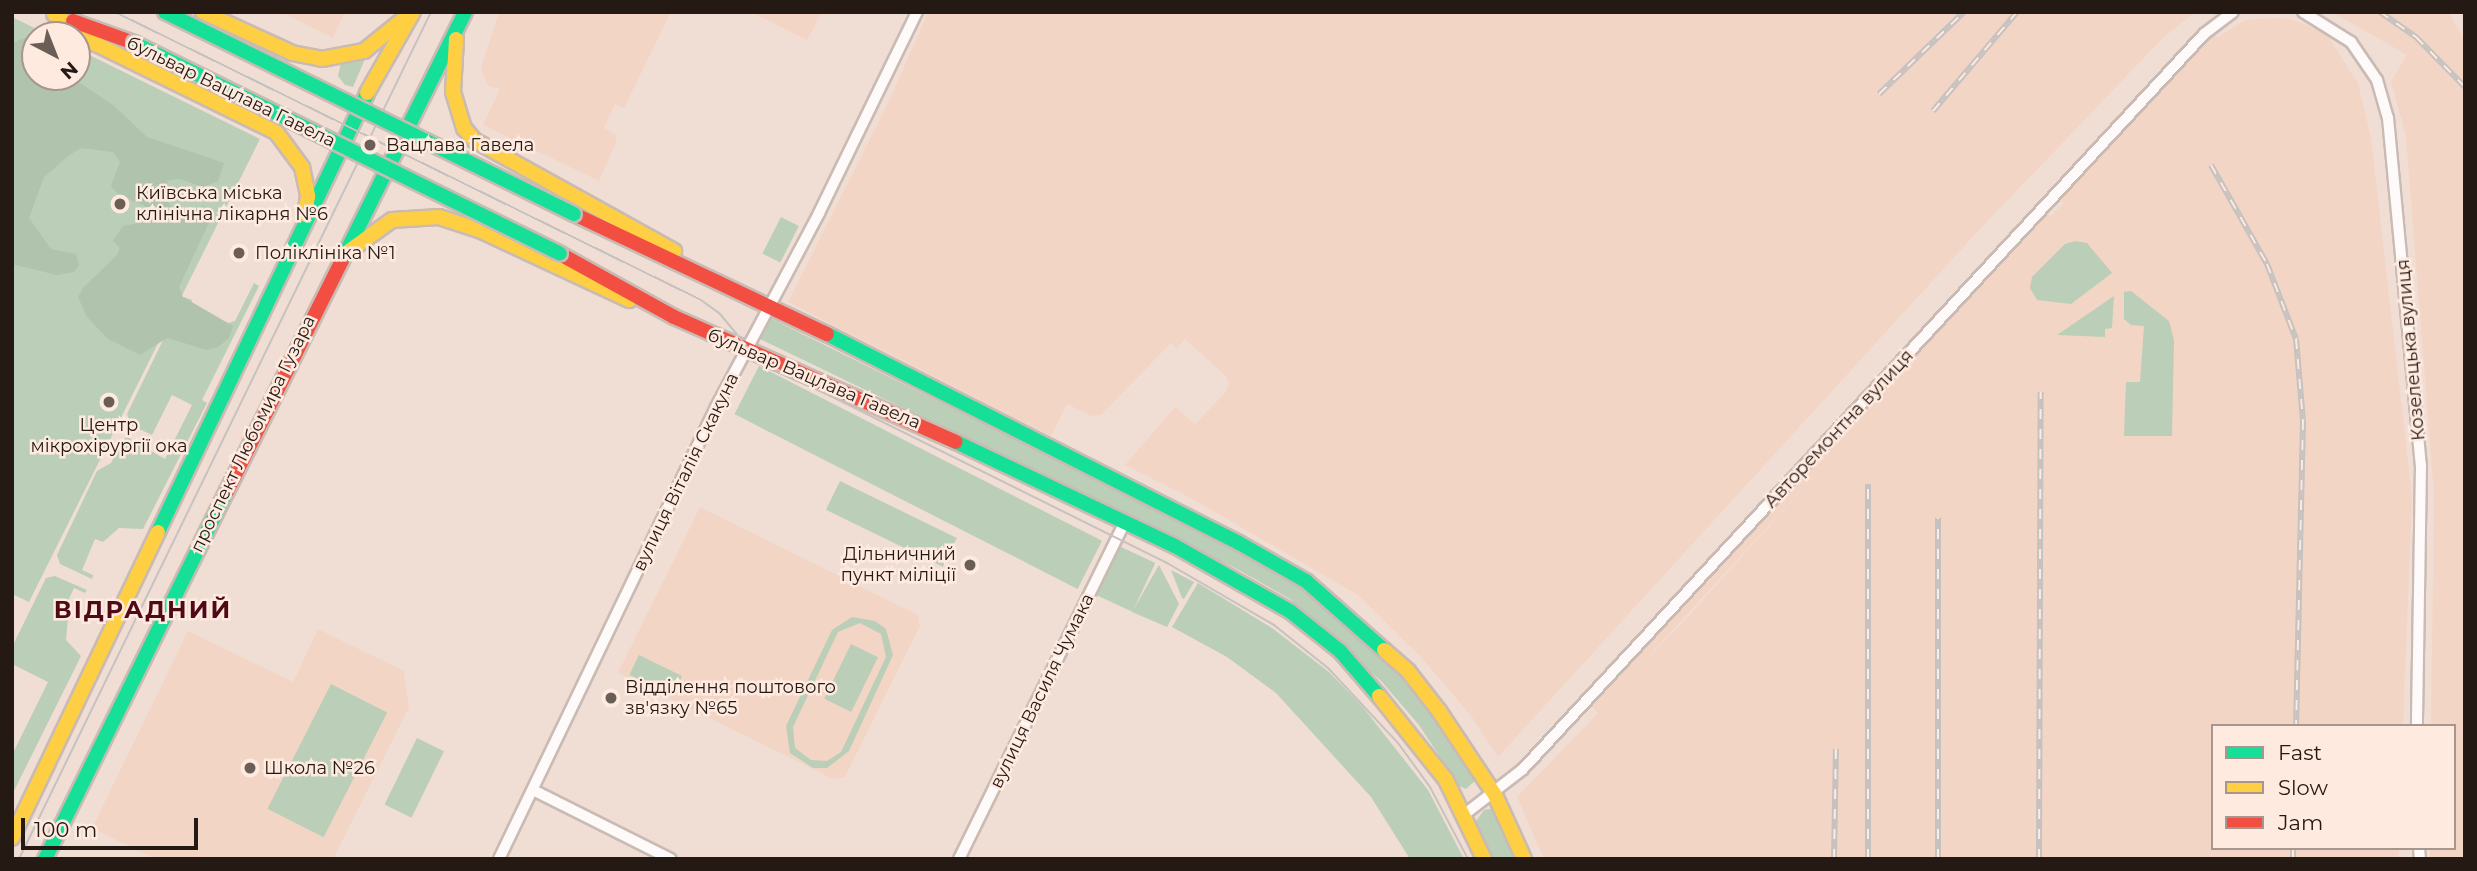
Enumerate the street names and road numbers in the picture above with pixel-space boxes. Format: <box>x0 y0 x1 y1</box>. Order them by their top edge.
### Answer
street label: бульвар Вацлава Гавела <box>123 32 339 152</box>
street label: Козелецька вулиця <box>2392 258 2430 442</box>
street label: проспект Любомира Гузара <box>186 312 320 556</box>
street label: бульвар Вацлава Гавела <box>704 324 924 434</box>
street label: Авторемонтна вулиця <box>1760 345 1918 513</box>
street label: вулиця Віталія Скакуна <box>629 369 743 575</box>
street label: вулиця Василя Чумака <box>985 590 1099 792</box>

